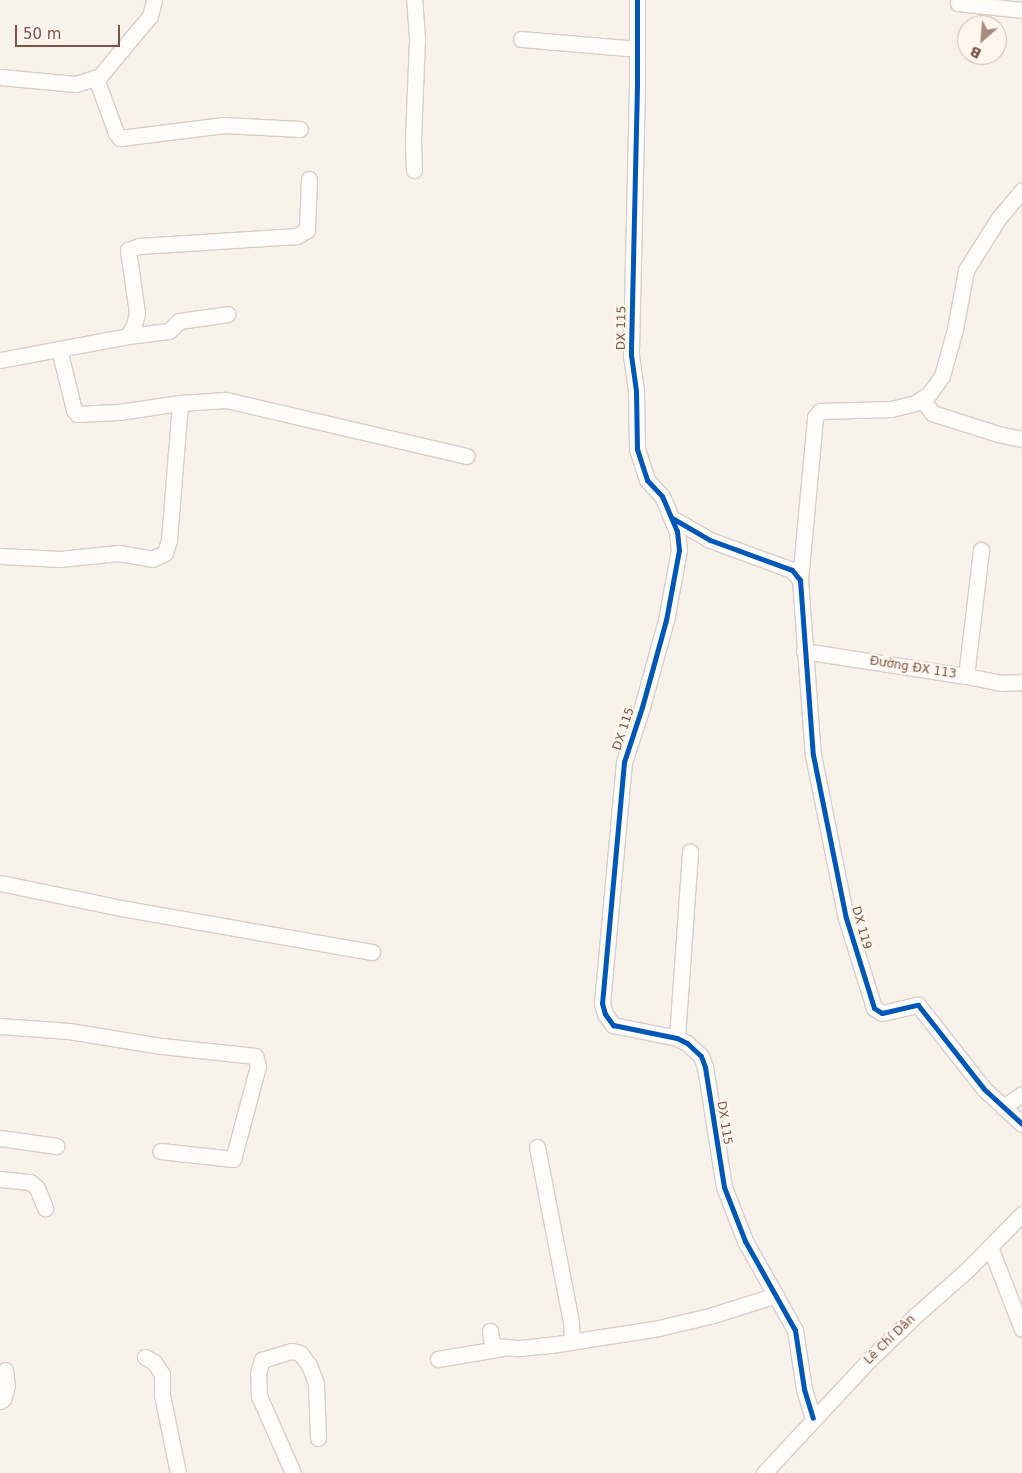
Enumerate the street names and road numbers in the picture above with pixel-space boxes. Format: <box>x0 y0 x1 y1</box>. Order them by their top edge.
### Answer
street label: DX 115 <box>614 306 630 350</box>
street label: Đường ĐX 113 <box>869 654 957 682</box>
street label: DX 115 <box>610 706 638 752</box>
street label: DX 119 <box>848 905 874 951</box>
street label: DX 115 <box>713 1100 735 1146</box>
street label: Lê Chí Dân <box>862 1312 918 1368</box>

